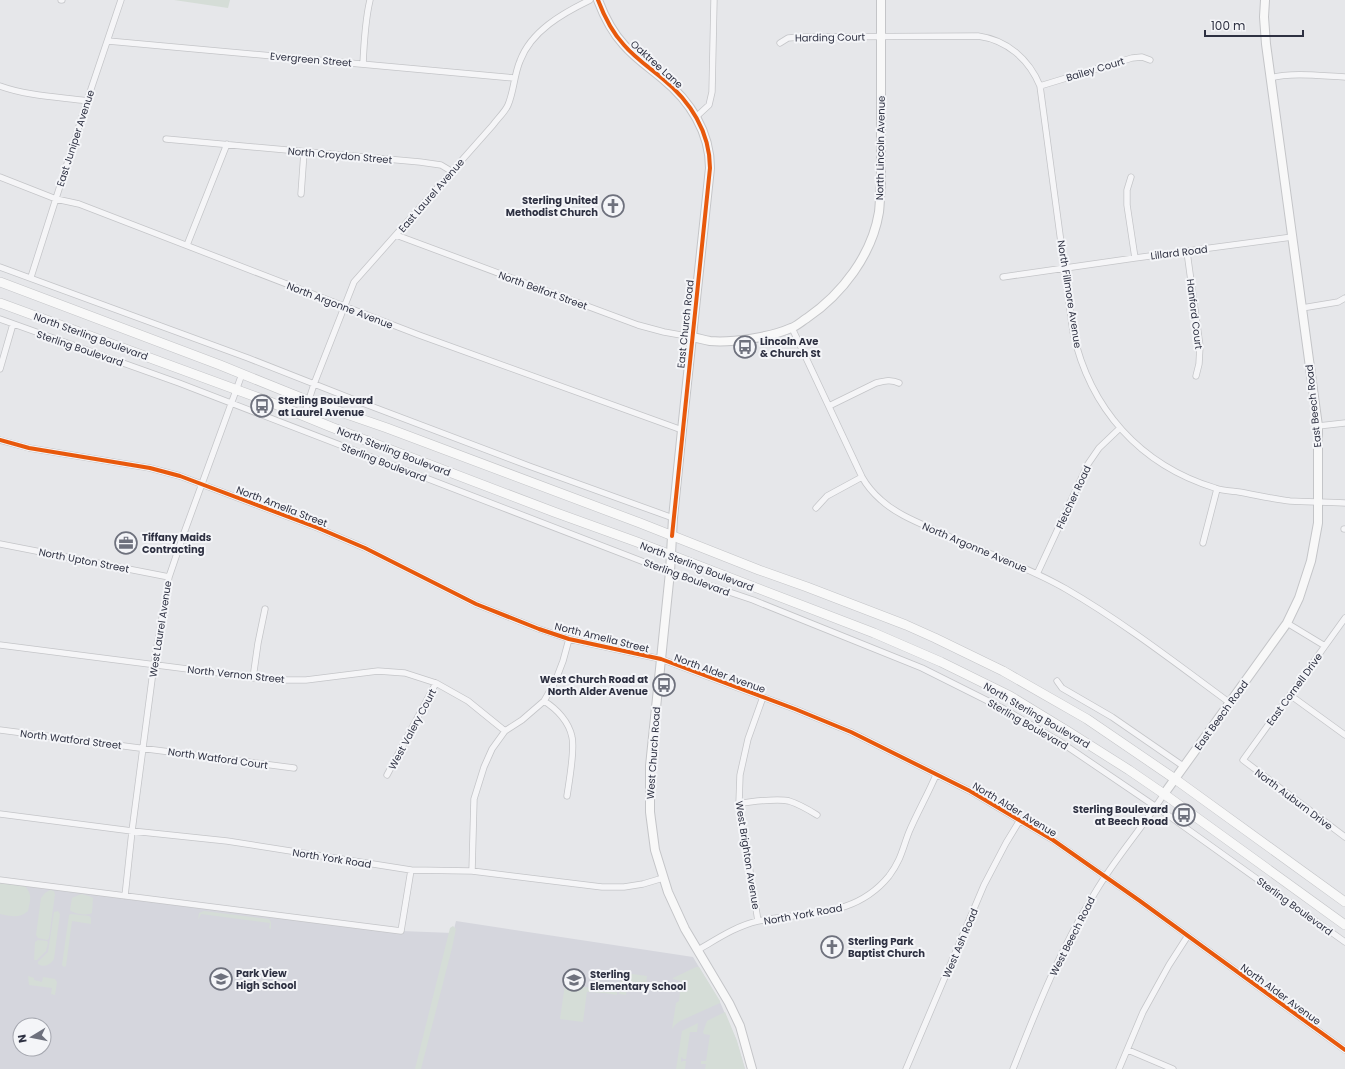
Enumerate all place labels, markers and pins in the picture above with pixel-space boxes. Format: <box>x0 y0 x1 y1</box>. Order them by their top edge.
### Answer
place label: Sterling United Methodist Church <box>506 193 598 220</box>
church icon: Sterling United Methodist Church <box>600 193 626 219</box>
bus stop icon: Lincoln Ave & Church St <box>732 334 758 360</box>
place label: Lincoln Ave & Church St <box>760 334 821 361</box>
bus stop icon: Sterling Boulevard at Laurel Avenue <box>249 393 275 419</box>
place label: Sterling Boulevard at Laurel Avenue <box>278 393 373 420</box>
office icon: Tiffany Maids Contracting <box>113 530 139 556</box>
place label: Tiffany Maids Contracting <box>142 530 212 557</box>
place label: West Church Road at North Alder Avenue <box>540 672 648 699</box>
bus stop icon: West Church Road at North Alder Avenue <box>651 672 677 698</box>
place label: Sterling Boulevard at Beech Road <box>1073 802 1168 829</box>
bus stop icon: Sterling Boulevard at Beech Road <box>1171 802 1197 828</box>
church icon: Sterling Park Baptist Church <box>819 934 845 960</box>
place label: Sterling Park Baptist Church <box>848 934 925 961</box>
school or university icon: Park View High School <box>208 966 234 992</box>
place label: Park View High School <box>236 966 297 993</box>
school or university icon: Sterling Elementary School <box>561 967 587 993</box>
place label: Sterling Elementary School <box>590 967 686 994</box>

